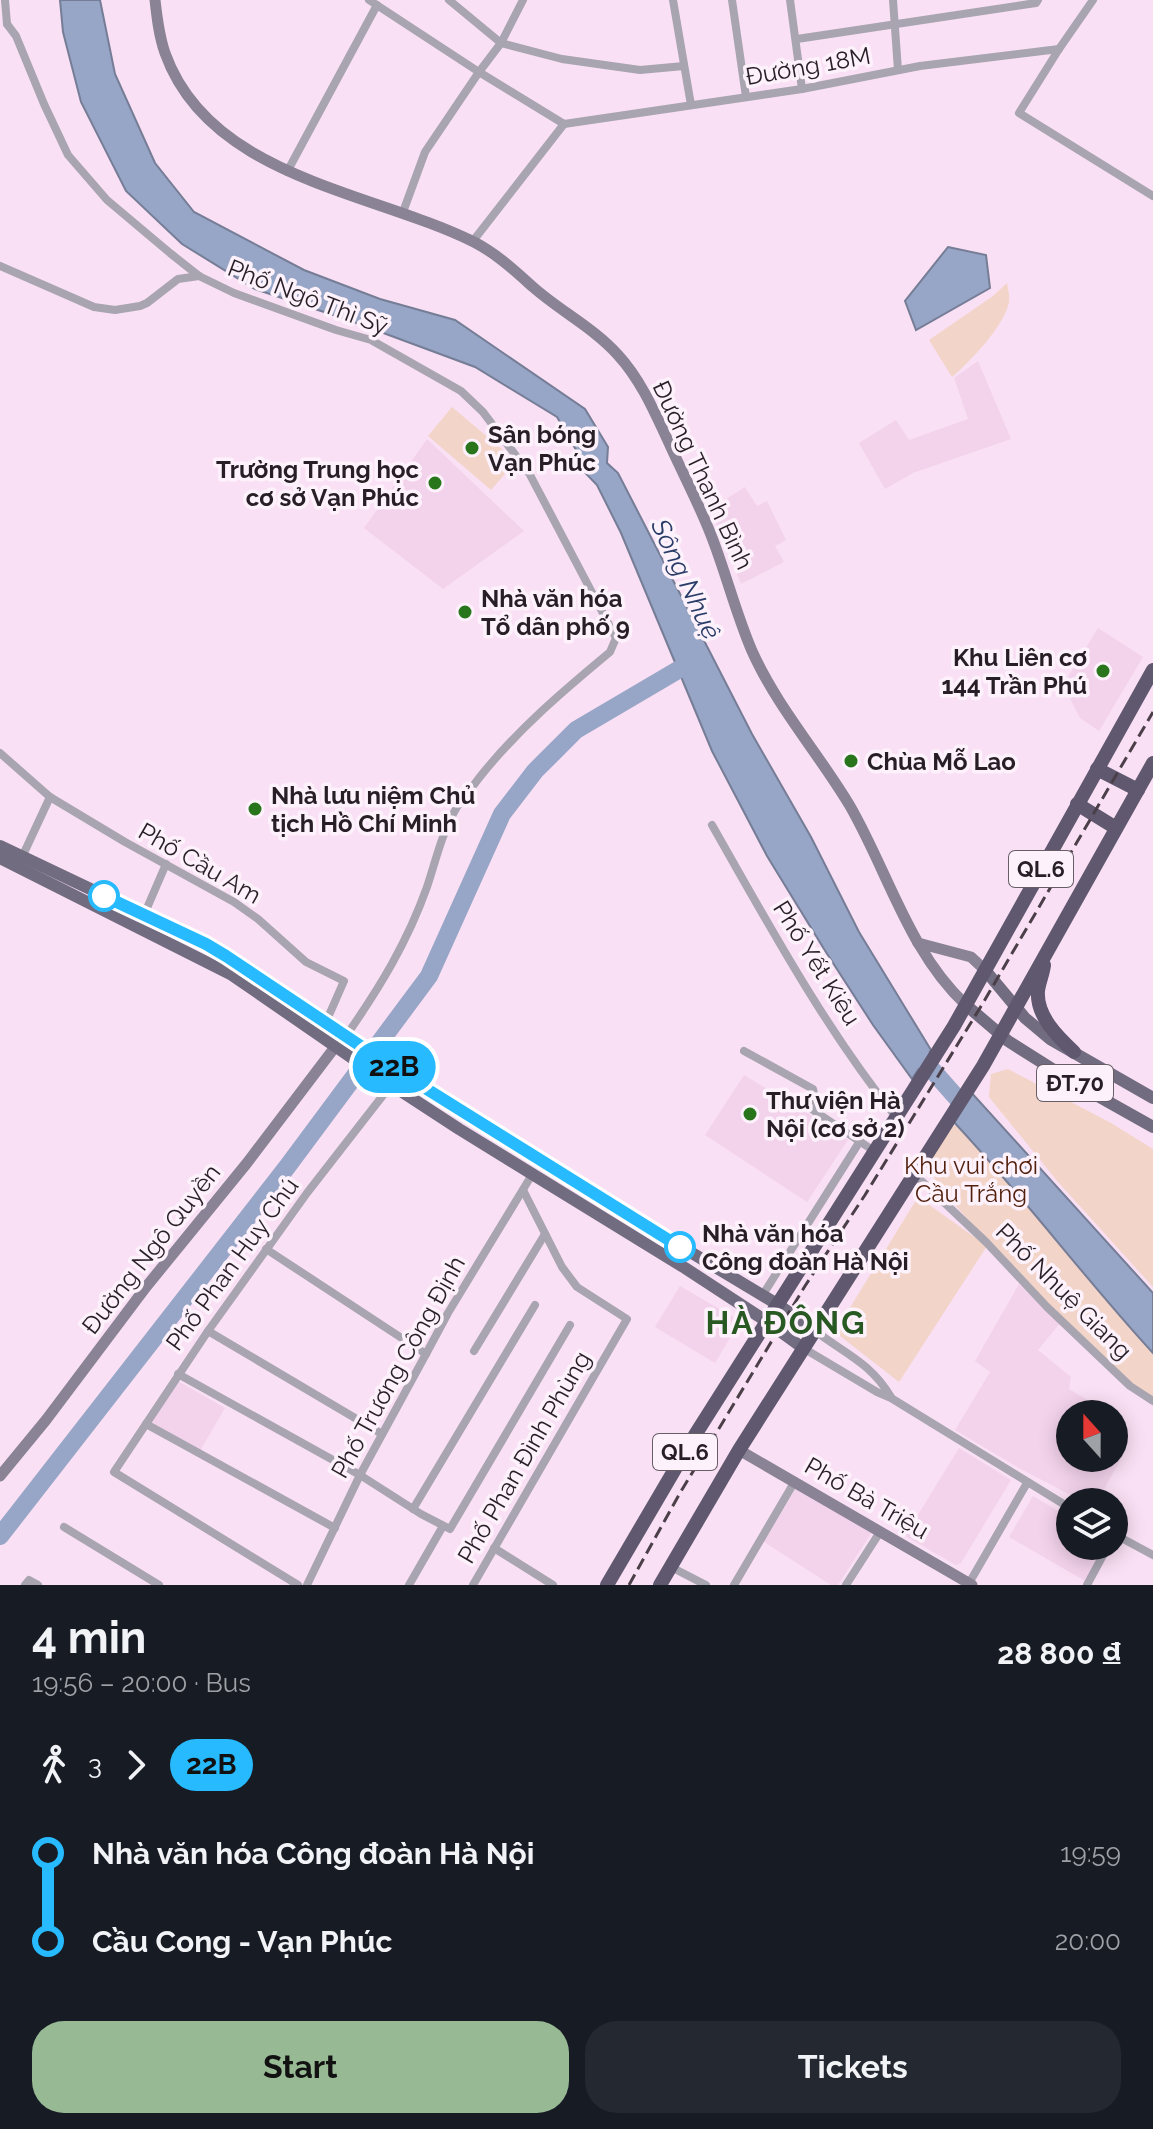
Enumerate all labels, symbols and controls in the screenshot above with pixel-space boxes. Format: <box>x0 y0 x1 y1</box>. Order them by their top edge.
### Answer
street label: Đường 18M <box>743 41 873 91</box>
street label: Phố Ngô Thì Sỹ <box>224 253 392 341</box>
street label: Đường Thanh Bình <box>647 376 759 574</box>
place label: Sân bóng Vạn Phúc <box>488 420 597 477</box>
marker: Sân bóng Vạn Phúc <box>463 439 481 457</box>
place label: Trường Trung học cơ sở Vạn Phúc <box>216 455 419 512</box>
marker: Trường Trung học cơ sở Vạn Phúc <box>426 474 444 492</box>
water label: Sông Nhuệ <box>645 513 727 644</box>
place label: Nhà văn hóa Tổ dân phố 9 <box>481 584 630 641</box>
marker: Nhà văn hóa Tổ dân phố 9 <box>456 603 474 621</box>
place label: Khu Liên cơ 144 Trần Phú <box>941 643 1087 700</box>
marker: Khu Liên cơ 144 Trần Phú <box>1094 662 1112 680</box>
place label: Chùa Mỗ Lao <box>867 747 1016 776</box>
marker: Chùa Mỗ Lao <box>842 752 860 770</box>
place label: Nhà lưu niệm Chủ tịch Hồ Chí Minh <box>271 781 475 838</box>
marker: Nhà lưu niệm Chủ tịch Hồ Chí Minh <box>246 800 264 818</box>
street label: Phố Cầu Am <box>134 816 266 910</box>
road number: QL.6 <box>1009 851 1073 887</box>
unlabelled marker <box>89 881 119 911</box>
street label: Phố Yết Kiêu <box>767 895 867 1031</box>
line badge: 22B <box>348 1041 440 1093</box>
text: 22B <box>369 1050 419 1083</box>
road number: ĐT.70 <box>1037 1065 1113 1101</box>
place label: Thư viện Hà Nội (cơ sở 2) <box>766 1086 905 1143</box>
marker: Thư viện Hà Nội (cơ sở 2) <box>741 1105 759 1123</box>
park label: Khu vui chơi Cầu Trắng <box>904 1151 1038 1208</box>
street label: Đường Ngô Quyền <box>76 1158 226 1340</box>
street label: Phố Phan Huy Chú <box>160 1172 304 1356</box>
street label: Phố Nhuệ Giang <box>990 1217 1138 1365</box>
place label: Nhà văn hóa Công đoàn Hà Nội <box>702 1219 909 1276</box>
marker: Nhà văn hóa Công đoàn Hà Nội <box>665 1232 695 1262</box>
street label: Phố Trương Công Định <box>325 1251 471 1483</box>
district label: HÀ ĐÔNG <box>706 1304 866 1341</box>
street label: Phố Phan Đình Phùng <box>451 1346 597 1568</box>
north arrow <box>1056 1400 1128 1472</box>
map controls <box>1056 1400 1128 1560</box>
road number: QL.6 <box>653 1434 717 1470</box>
street label: Phố Bà Triệu <box>800 1451 934 1545</box>
button: layers <box>1056 1488 1128 1560</box>
text: 4 min <box>32 1612 146 1663</box>
text: 28 800 ₫ <box>997 1636 1121 1671</box>
text: 19:56 – 20:00 · Bus <box>32 1668 251 1698</box>
icon: walk <box>32 1743 76 1787</box>
icon: forward <box>114 1743 158 1787</box>
text: 22B <box>186 1748 237 1781</box>
text: 3 <box>88 1750 102 1780</box>
text: Nhà văn hóa Công đoàn Hà Nội <box>92 1836 534 1871</box>
text: 19:59 <box>1060 1838 1121 1868</box>
text: Cầu Cong - Vạn Phúc <box>92 1924 392 1959</box>
text: 20:00 <box>1055 1926 1121 1956</box>
button: Start <box>32 2021 569 2113</box>
button: Tickets <box>585 2021 1121 2113</box>

